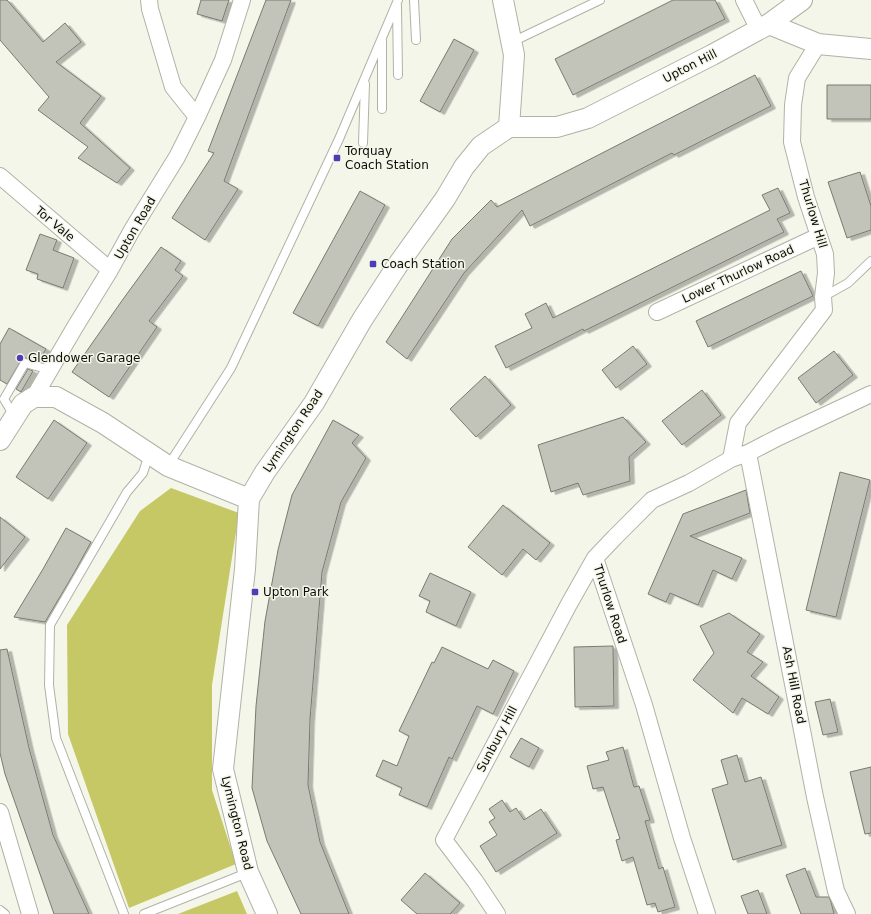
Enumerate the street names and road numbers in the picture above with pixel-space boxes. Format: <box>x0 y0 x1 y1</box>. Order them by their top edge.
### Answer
street label: Upton Hill <box>661 46 719 86</box>
street label: Thurlow Hill <box>796 177 830 250</box>
street label: Upton Road <box>111 194 159 262</box>
street label: Tor Vale <box>32 203 77 244</box>
street label: Lower Thurlow Road <box>680 242 796 306</box>
street label: Lymington Road <box>260 387 326 475</box>
street label: Thurlow Road <box>590 562 629 645</box>
street label: Ash Hill Road <box>780 645 808 725</box>
street label: Sunbury Hill <box>474 704 520 774</box>
street label: Lymington Road <box>219 774 255 872</box>

